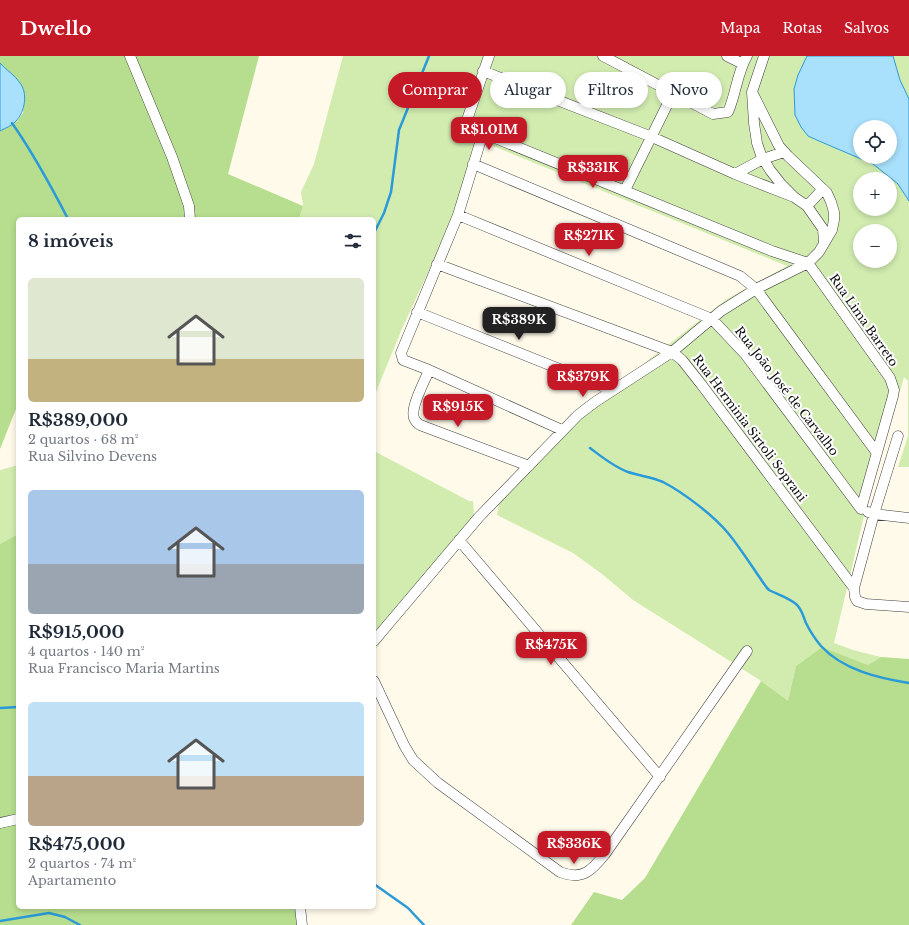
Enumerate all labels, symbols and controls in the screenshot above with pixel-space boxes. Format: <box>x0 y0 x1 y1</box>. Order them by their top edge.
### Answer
text: Dwello <box>20 17 91 40</box>
text: Mapa <box>720 19 761 37</box>
text: Rotas <box>783 19 822 37</box>
text: Salvos <box>844 19 889 37</box>
chip: Comprar <box>388 72 482 108</box>
chip: Alugar <box>490 72 566 108</box>
chip: Filtros <box>574 72 648 108</box>
chip: Novo <box>656 72 722 108</box>
pin: R$1.01M <box>452 117 526 151</box>
map controls <box>853 120 897 268</box>
button: locate <box>853 120 897 164</box>
text: R$1.01M <box>460 121 518 138</box>
pin: R$331K <box>560 155 626 189</box>
text: R$331K <box>567 159 619 176</box>
button: + <box>853 172 897 216</box>
pin: R$271K <box>556 223 622 257</box>
button: − <box>853 224 897 268</box>
text: R$271K <box>564 227 614 244</box>
icon: filters <box>342 230 364 252</box>
text: 8 imóveis <box>28 231 113 252</box>
street label: Rua Lima Barreto <box>826 271 902 369</box>
icon: home <box>160 304 232 376</box>
pin: R$389K <box>486 307 552 341</box>
text: R$389K <box>492 311 546 328</box>
street label: Rua João José de Carvalho <box>732 323 842 459</box>
street label: Rua Herminia Sirtoli Soprani <box>690 352 810 504</box>
pin: R$379K <box>550 364 616 398</box>
text: R$379K <box>556 368 610 385</box>
pin: R$915K <box>425 394 491 428</box>
text: R$915K <box>432 398 484 415</box>
text: R$389,000 <box>28 410 128 431</box>
text: 2 quartos · 68 m² <box>28 431 138 448</box>
text: Rua Silvino Devens <box>28 448 157 465</box>
icon: home <box>160 516 232 588</box>
text: R$915,000 <box>28 622 124 643</box>
pin: R$475K <box>518 632 584 666</box>
text: R$475K <box>525 636 577 653</box>
text: 4 quartos · 140 m² <box>28 643 145 660</box>
text: Rua Francisco Maria Martins <box>28 660 220 677</box>
icon: home <box>160 728 232 800</box>
pin: R$336K <box>541 831 607 865</box>
text: R$475,000 <box>28 834 125 855</box>
text: R$336K <box>547 835 601 852</box>
text: 2 quartos · 74 m² <box>28 855 136 872</box>
text: Apartamento <box>28 872 116 889</box>

